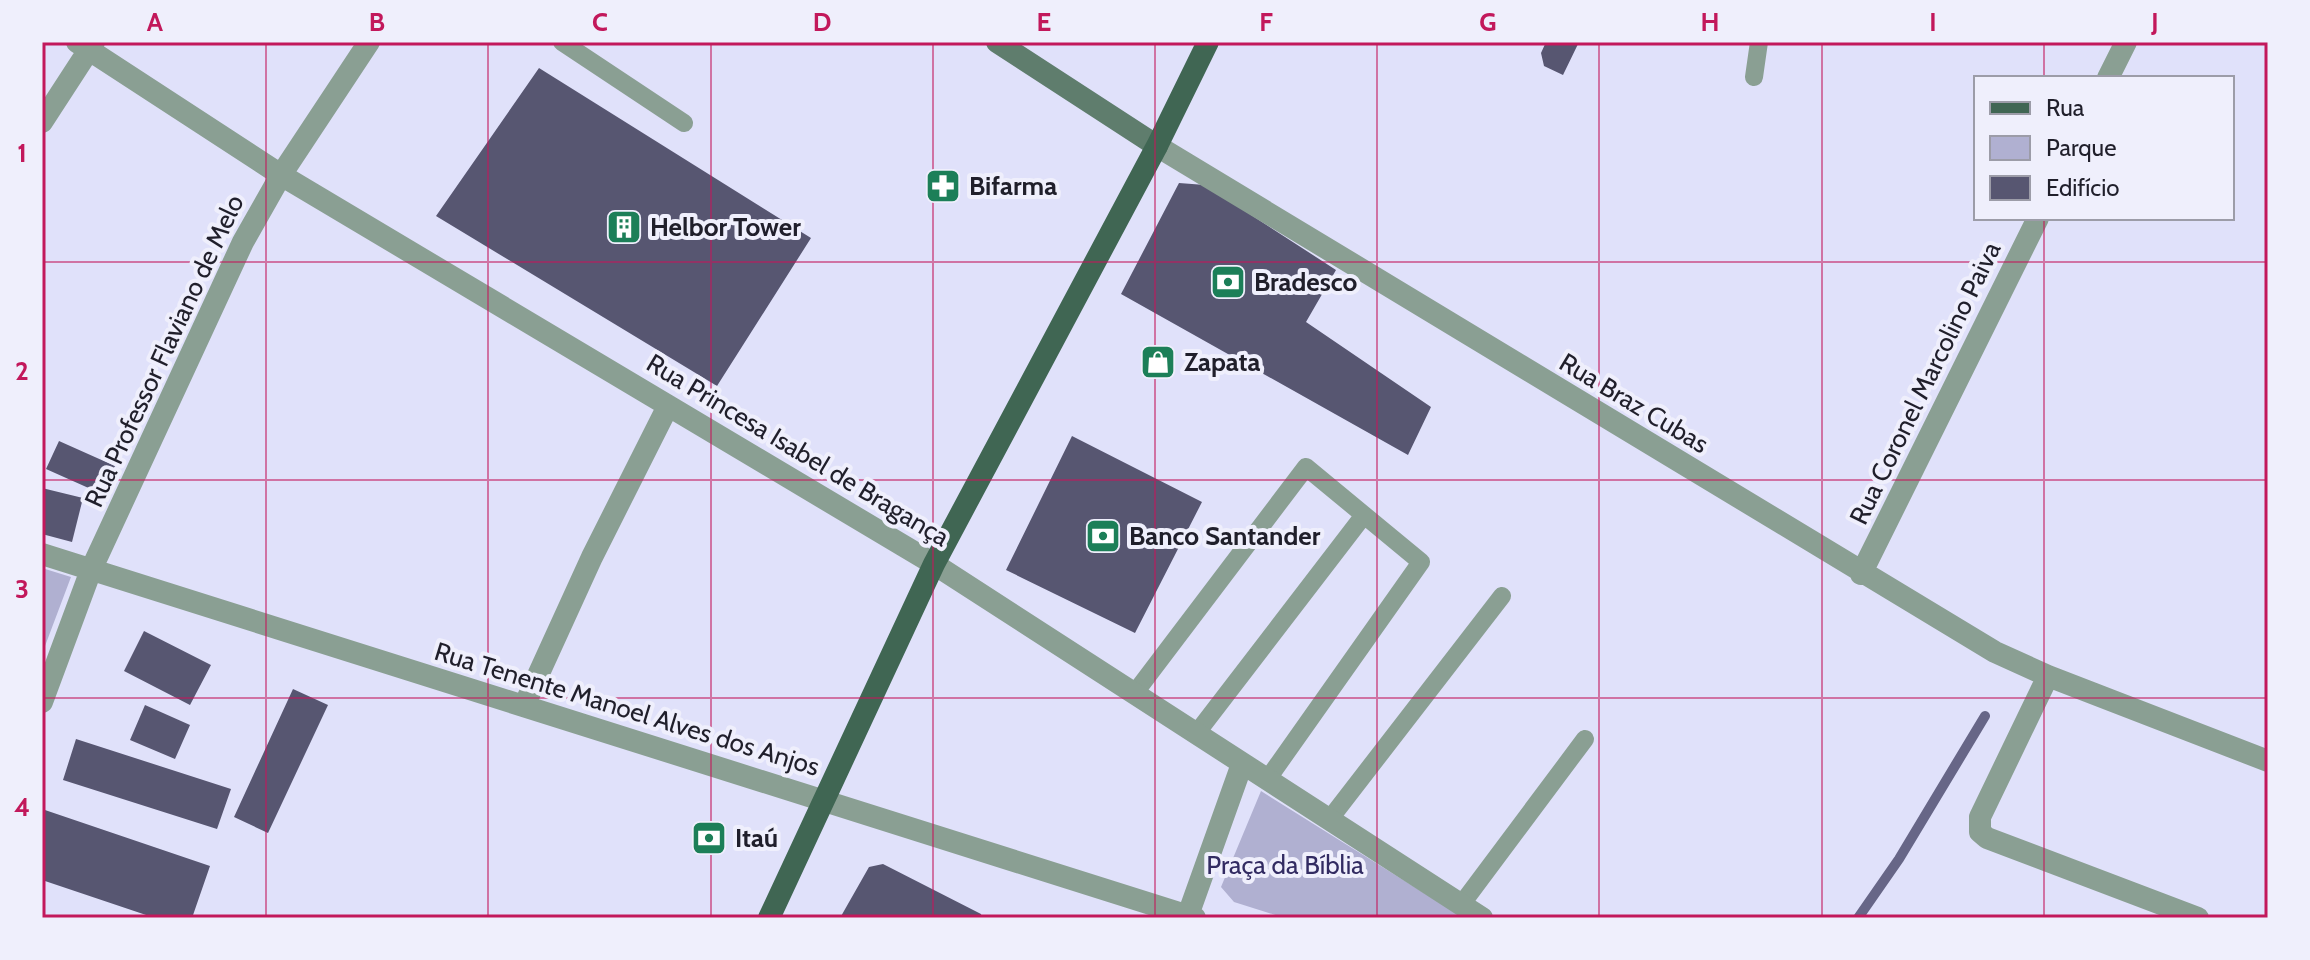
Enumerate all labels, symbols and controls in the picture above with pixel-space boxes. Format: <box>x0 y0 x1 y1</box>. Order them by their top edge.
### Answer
text: A <box>147 6 164 38</box>
text: B <box>369 6 385 38</box>
text: C <box>592 6 608 38</box>
text: D <box>813 6 831 38</box>
text: E <box>1037 6 1051 38</box>
text: F <box>1259 6 1273 38</box>
text: G <box>1479 6 1497 38</box>
text: H <box>1701 6 1719 38</box>
text: I <box>1929 6 1937 38</box>
text: J <box>2150 6 2159 38</box>
legend <box>1974 76 2234 220</box>
text: Rua <box>2046 93 2085 122</box>
text: Parque <box>2046 133 2116 162</box>
text: 1 <box>17 137 27 169</box>
pharmacy icon: Bifarma <box>924 167 962 205</box>
place label: Bifarma <box>969 170 1057 202</box>
text: Edifício <box>2046 173 2120 202</box>
street label: Rua Professor Flaviano de Melo <box>77 190 251 512</box>
building icon: Helbor Tower <box>605 208 643 246</box>
place label: Helbor Tower <box>650 211 801 243</box>
street label: Rua Coronel Marcolino Paiva <box>1843 236 2008 530</box>
bank icon: Bradesco <box>1209 263 1247 301</box>
place label: Bradesco <box>1254 266 1357 298</box>
shop icon: Zapata <box>1139 343 1177 381</box>
place label: Zapata <box>1184 346 1261 378</box>
street label: Rua Braz Cubas <box>1554 346 1715 460</box>
street label: Rua Princesa Isabel de Bragança <box>641 347 956 553</box>
text: 2 <box>15 355 29 387</box>
bank icon: Banco Santander <box>1084 517 1122 555</box>
place label: Banco Santander <box>1129 520 1321 552</box>
text: 3 <box>15 573 29 605</box>
street label: Rua Tenente Manoel Alves dos Anjos <box>431 635 824 783</box>
text: 4 <box>14 791 30 823</box>
bank icon: Itaú <box>690 819 728 857</box>
place label: Itaú <box>735 822 778 854</box>
park label: Praça da Bíblia <box>1206 849 1364 881</box>

